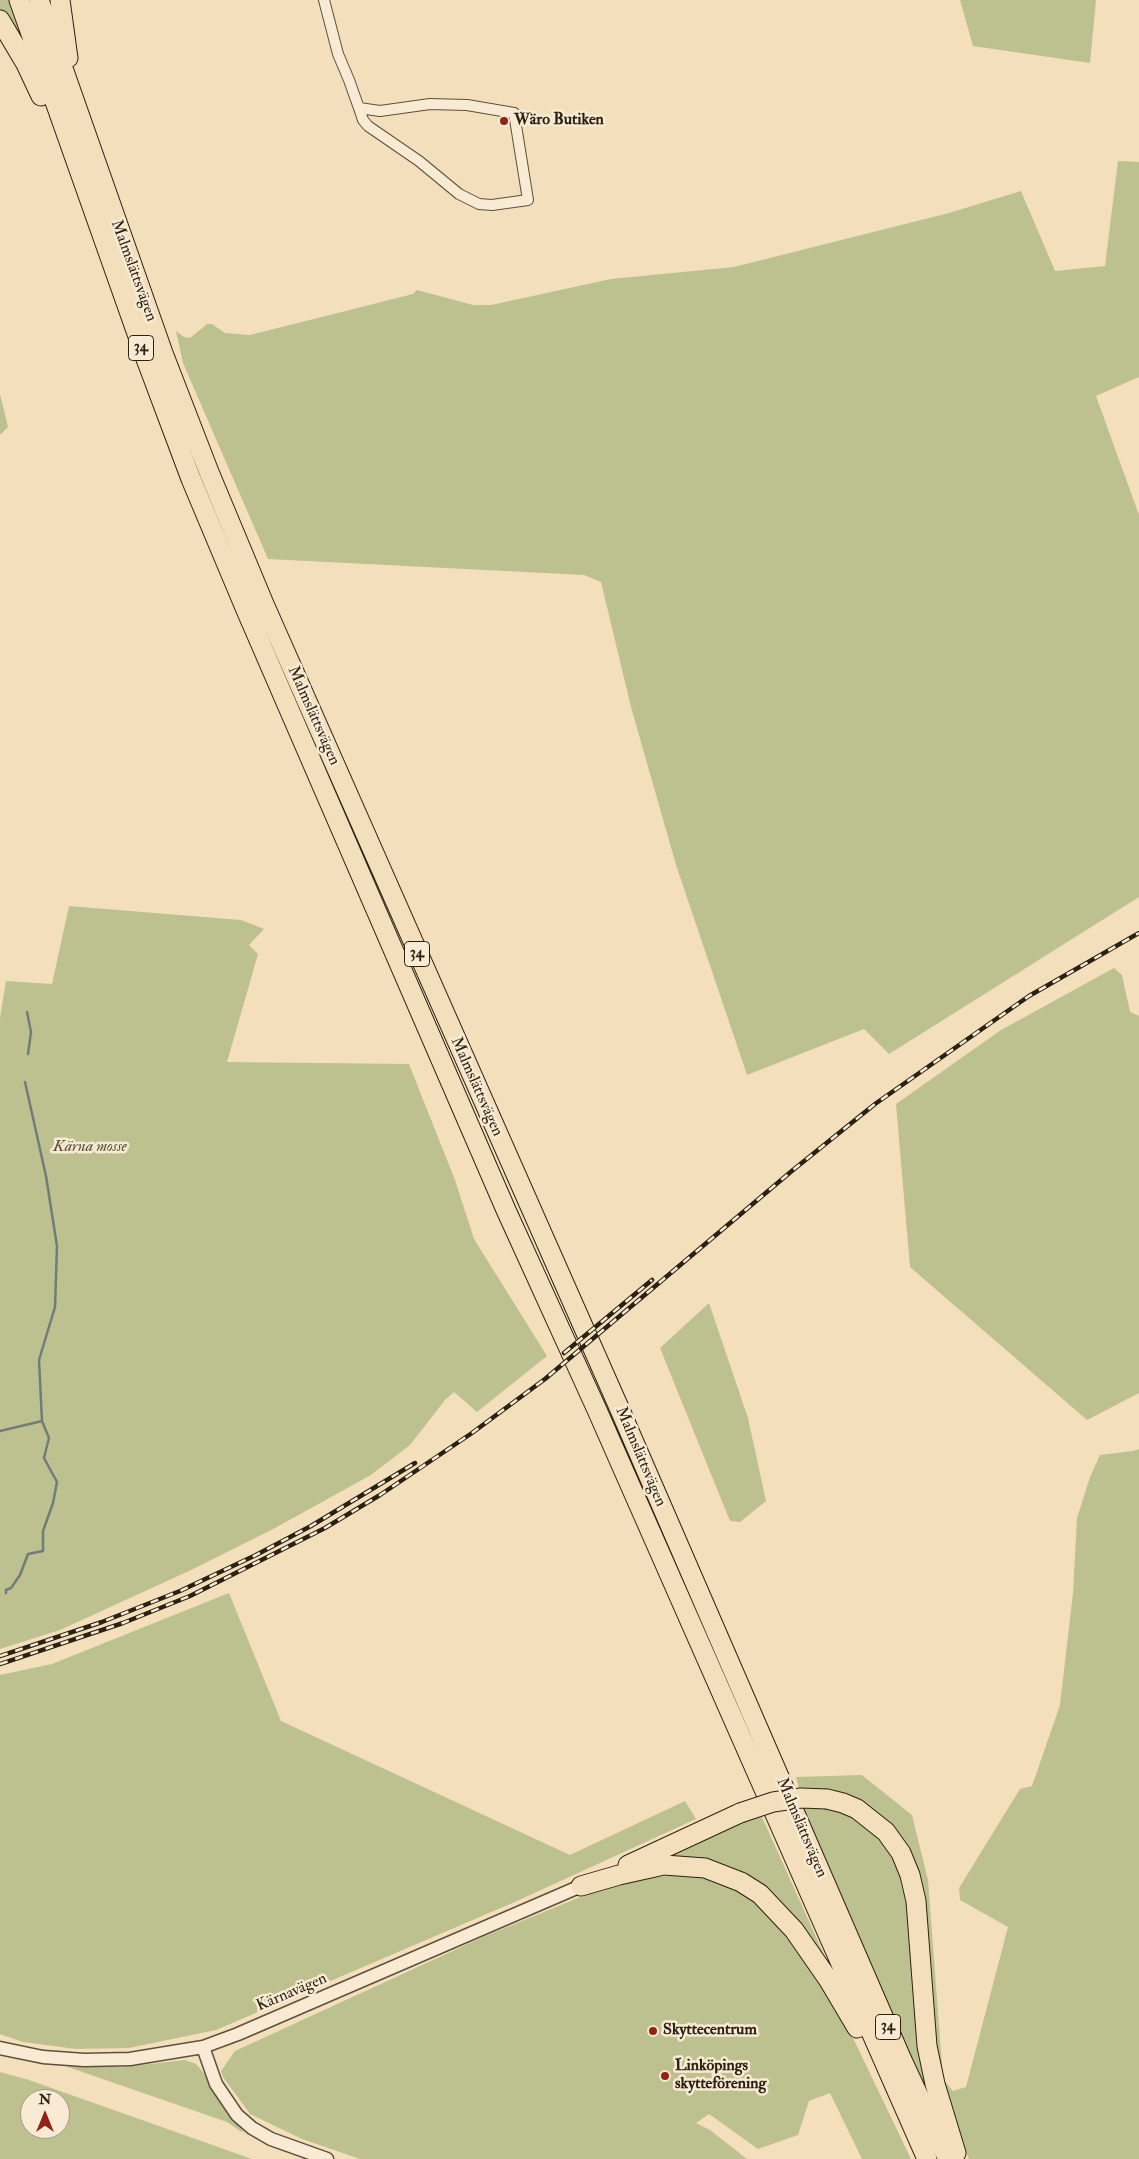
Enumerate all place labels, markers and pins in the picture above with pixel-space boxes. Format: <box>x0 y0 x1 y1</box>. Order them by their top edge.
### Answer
place label: Wäro Butiken <box>514 111 604 131</box>
marker: Wäro Butiken <box>498 115 510 127</box>
place label: Skyttecentrum <box>663 2021 757 2041</box>
marker: Skyttecentrum <box>647 2025 659 2037</box>
place label: Linköpings skytteförening <box>675 2057 766 2095</box>
marker: Linköpings skytteförening <box>659 2070 671 2082</box>

